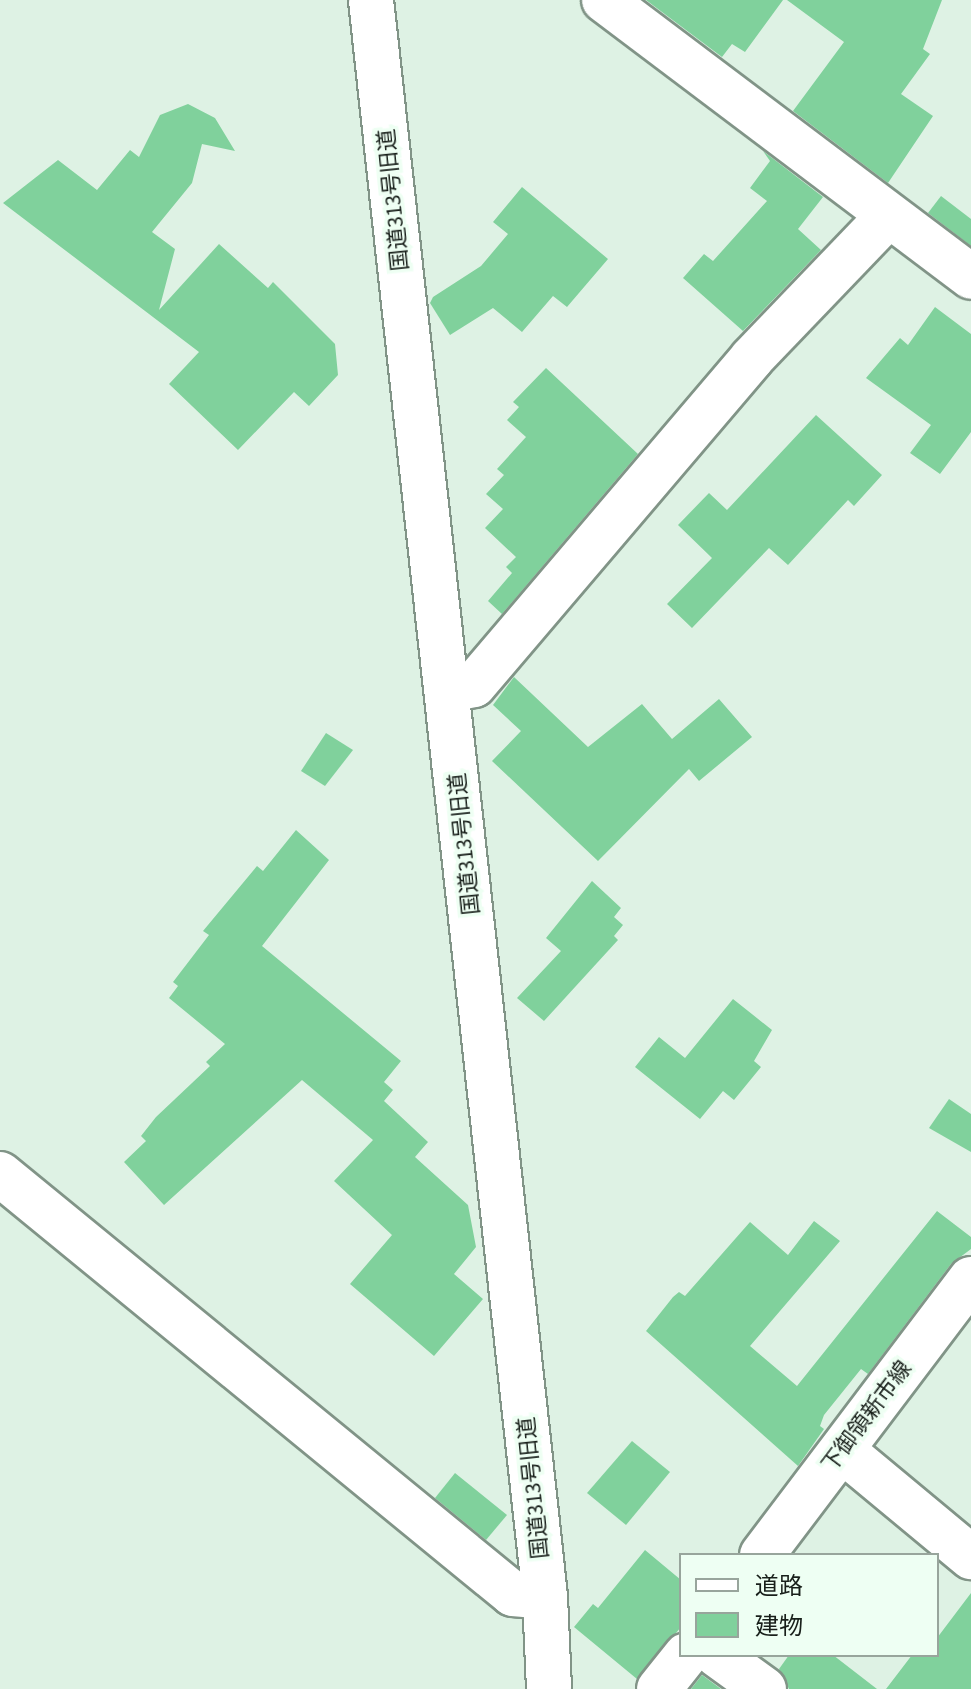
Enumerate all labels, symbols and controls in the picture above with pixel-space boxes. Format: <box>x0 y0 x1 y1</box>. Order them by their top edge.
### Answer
street label: 国道313号旧道 <box>373 128 415 272</box>
street label: 国道313号旧道 <box>444 772 486 916</box>
street label: 下御領新市線 <box>817 1356 917 1478</box>
street label: 国道313号旧道 <box>513 1416 555 1560</box>
legend <box>679 1553 939 1657</box>
text: 道路 <box>755 1569 803 1604</box>
text: 建物 <box>755 1609 803 1644</box>

